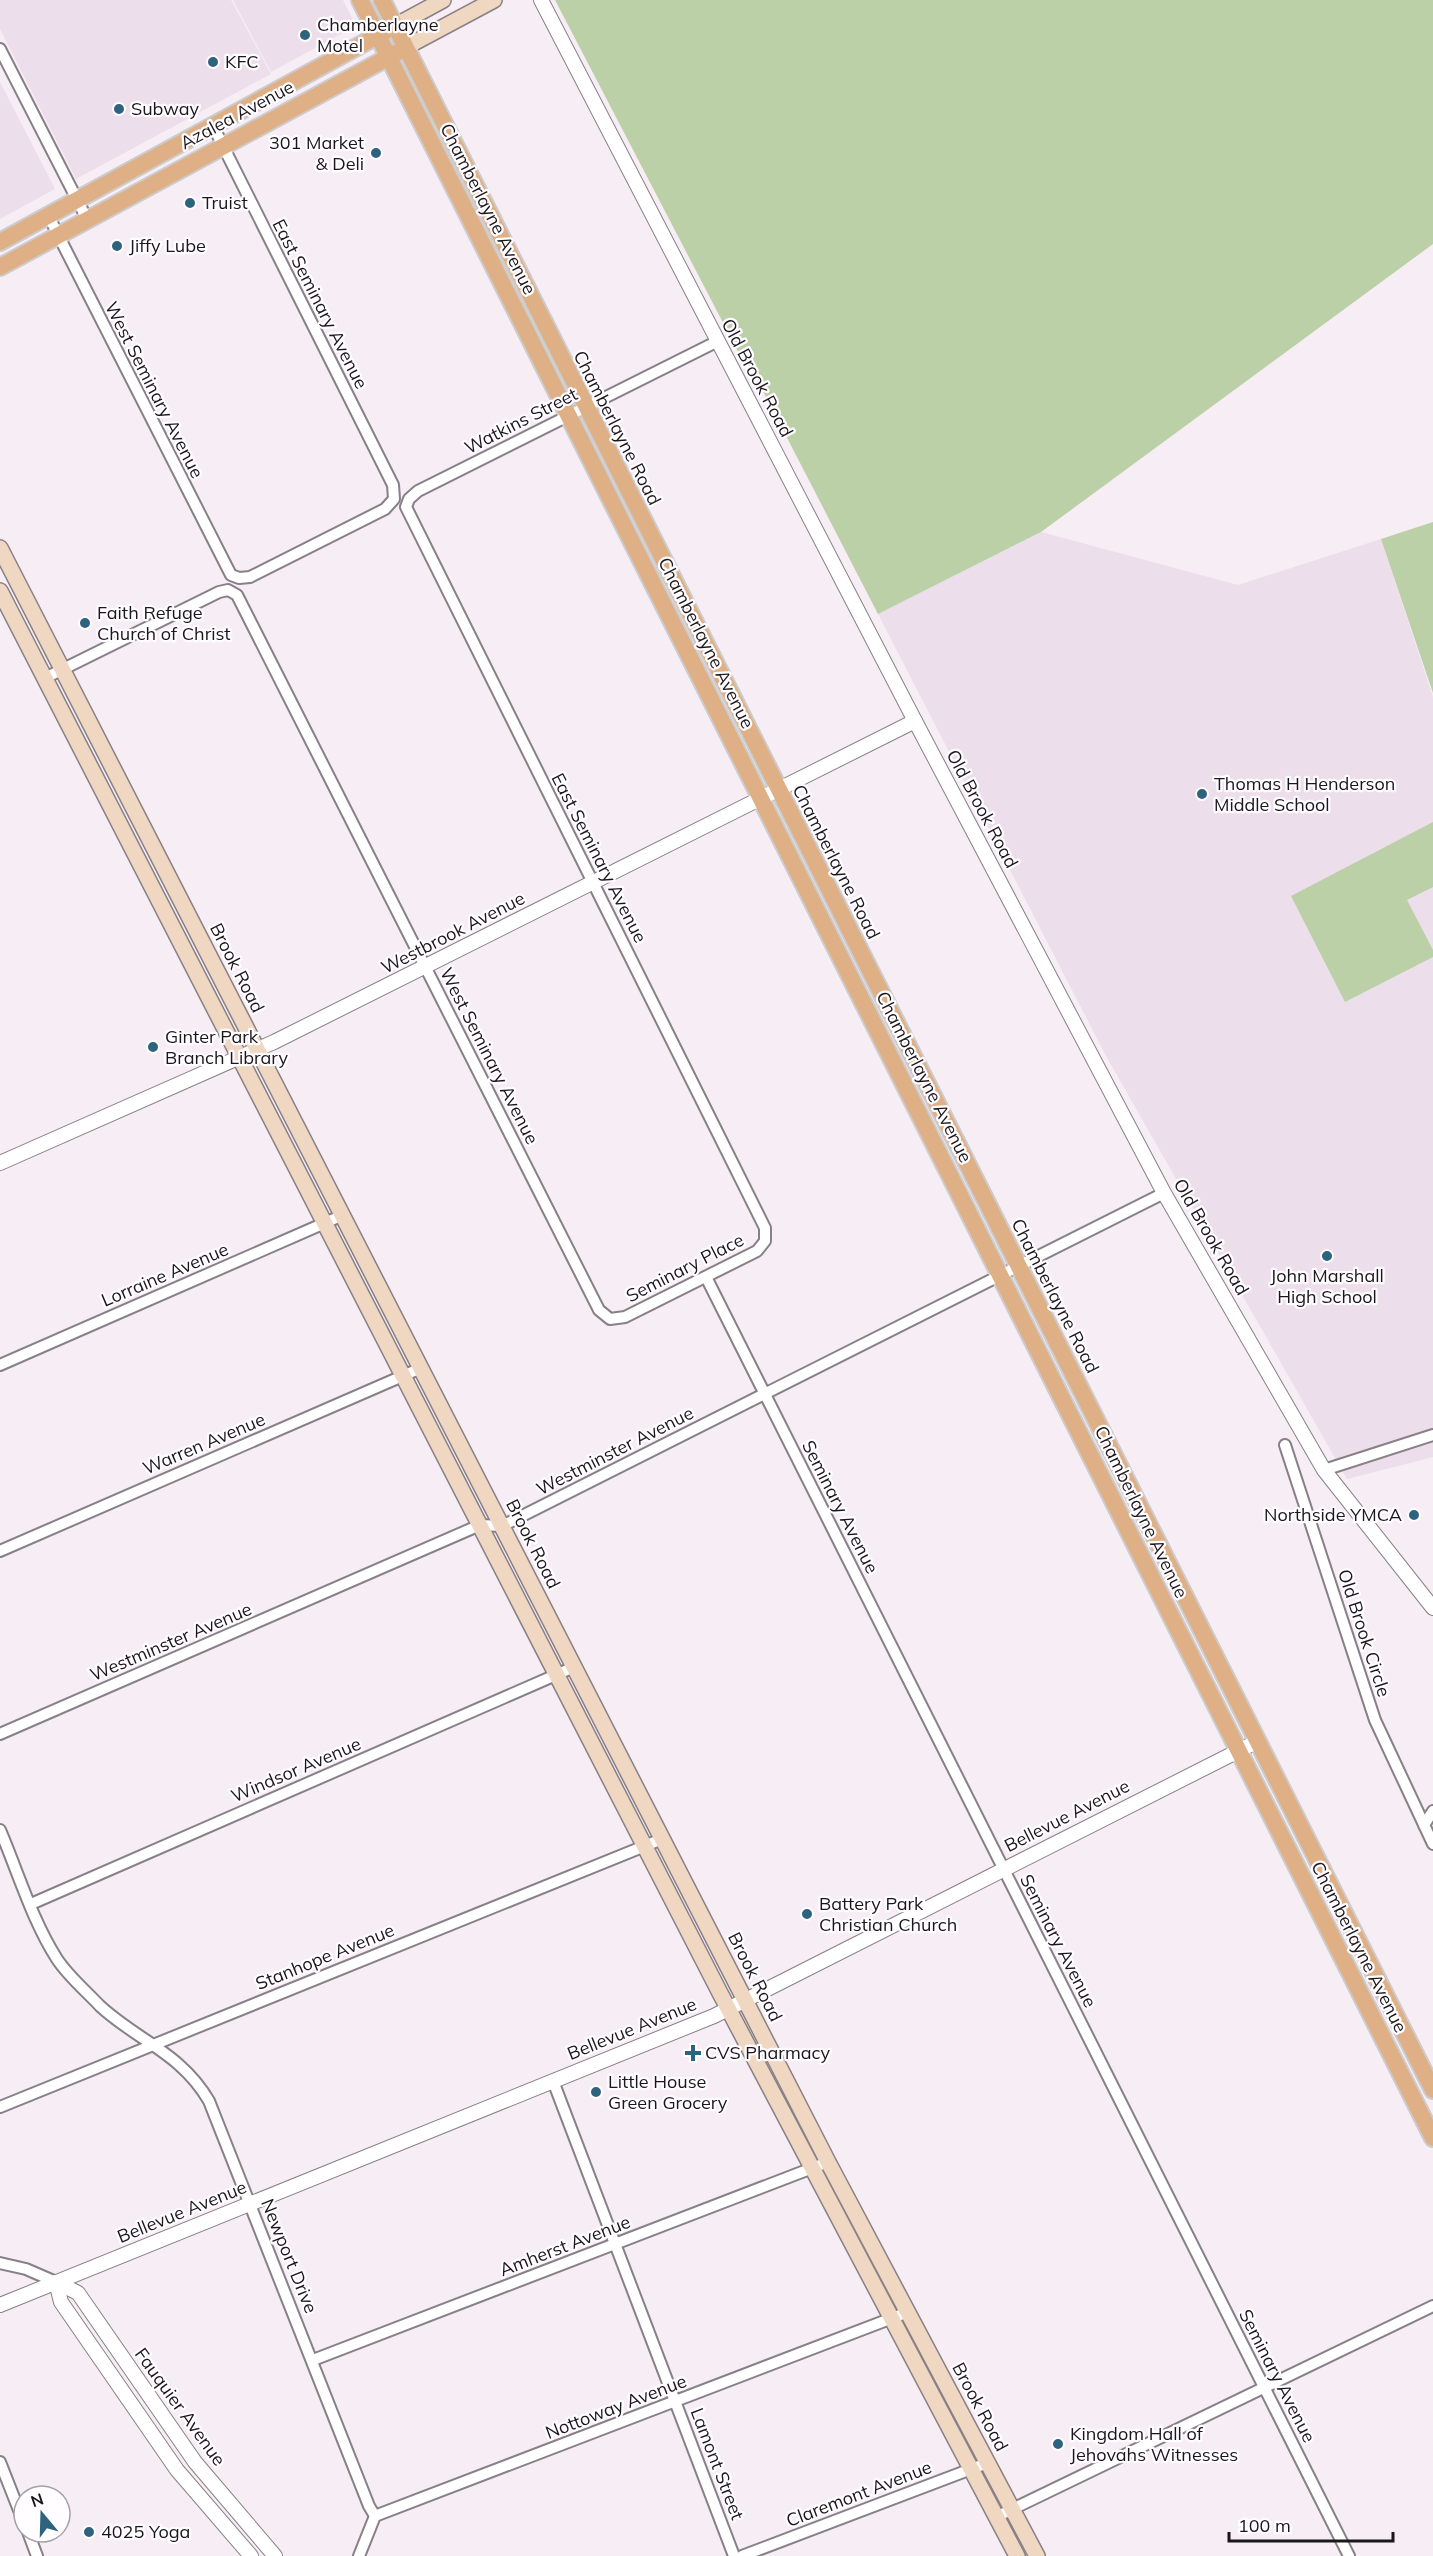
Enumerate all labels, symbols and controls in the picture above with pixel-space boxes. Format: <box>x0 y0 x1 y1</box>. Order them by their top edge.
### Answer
place label: Chamberlayne Motel <box>317 13 438 57</box>
marker: Chamberlayne Motel <box>298 28 312 42</box>
place label: KFC <box>225 50 259 73</box>
marker: KFC <box>206 55 220 69</box>
street label: Azalea Avenue <box>176 75 298 154</box>
place label: Subway <box>131 97 199 120</box>
marker: Subway <box>112 102 126 116</box>
street label: Chamberlayne Avenue <box>435 119 542 298</box>
place label: 301 Market & Deli <box>269 131 364 175</box>
marker: 301 Market & Deli <box>369 146 383 160</box>
place label: Truist <box>202 191 248 214</box>
marker: Truist <box>183 196 197 210</box>
street label: East Seminary Avenue <box>268 215 373 393</box>
place label: Jiffy Lube <box>129 234 206 257</box>
marker: Jiffy Lube <box>110 239 124 253</box>
street label: West Seminary Avenue <box>100 298 209 482</box>
street label: Old Brook Road <box>717 315 798 441</box>
street label: Chamberlayne Road <box>569 347 666 509</box>
street label: Watkins Street <box>460 382 581 459</box>
street label: Chamberlayne Avenue <box>653 553 760 732</box>
place label: Faith Refuge Church of Christ <box>97 601 231 645</box>
marker: Faith Refuge Church of Christ <box>78 616 92 630</box>
street label: Old Brook Road <box>942 746 1023 872</box>
street label: East Seminary Avenue <box>547 769 652 947</box>
place label: Thomas H Henderson Middle School <box>1214 772 1395 816</box>
street label: Chamberlayne Road <box>788 781 885 943</box>
marker: Thomas H Henderson Middle School <box>1195 787 1209 801</box>
street label: Westbrook Avenue <box>377 886 529 979</box>
street label: Brook Road <box>205 919 270 1016</box>
street label: West Seminary Avenue <box>435 964 544 1148</box>
street label: Chamberlayne Avenue <box>871 987 978 1166</box>
place label: Ginter Park Branch Library <box>165 1025 288 1069</box>
marker: Ginter Park Branch Library <box>146 1040 160 1054</box>
street label: Old Brook Road <box>1169 1174 1254 1299</box>
street label: Chamberlayne Road <box>1007 1215 1104 1377</box>
street label: Seminary Place <box>622 1228 748 1307</box>
street label: Lorraine Avenue <box>98 1237 232 1312</box>
marker: John Marshall High School <box>1320 1249 1334 1263</box>
place label: John Marshall High School <box>1270 1264 1384 1308</box>
street label: Westminster Avenue <box>532 1401 697 1500</box>
street label: Warren Avenue <box>139 1407 268 1480</box>
street label: Chamberlayne Avenue <box>1090 1422 1193 1602</box>
street label: Seminary Avenue <box>797 1436 884 1577</box>
street label: Brook Road <box>501 1495 566 1592</box>
place label: Northside YMCA <box>1264 1503 1402 1526</box>
marker: Northside YMCA <box>1407 1508 1421 1522</box>
street label: Old Brook Circle <box>1333 1566 1396 1700</box>
street label: Westminster Avenue <box>87 1597 255 1686</box>
street label: Windsor Avenue <box>227 1732 364 1807</box>
street label: Bellevue Avenue <box>1000 1774 1133 1857</box>
street label: Chamberlayne Avenue <box>1306 1857 1413 2036</box>
street label: Seminary Avenue <box>1015 1870 1102 2011</box>
place label: Battery Park Christian Church <box>819 1892 957 1936</box>
marker: Battery Park Christian Church <box>800 1907 814 1921</box>
street label: Stanhope Avenue <box>252 1918 398 1995</box>
street label: Brook Road <box>723 1928 788 2025</box>
street label: Bellevue Avenue <box>564 1992 700 2065</box>
place label: CVS Pharmacy <box>705 2041 830 2064</box>
marker: CVS Pharmacy <box>686 2046 700 2060</box>
place label: Little House Green Grocery <box>608 2070 728 2114</box>
marker: Little House Green Grocery <box>589 2085 603 2099</box>
street label: Bellevue Avenue <box>114 2175 250 2248</box>
street label: Newport Drive <box>256 2195 323 2316</box>
street label: Amherst Avenue <box>496 2210 634 2281</box>
street label: Seminary Avenue <box>1234 2305 1321 2446</box>
street label: Fauquier Avenue <box>130 2343 231 2470</box>
street label: Brook Road <box>947 2358 1013 2455</box>
street label: Nottoway Avenue <box>542 2369 690 2444</box>
street label: Lamont Street <box>686 2405 749 2523</box>
place label: Kingdom Hall of Jehovahs Witnesses <box>1070 2422 1238 2466</box>
marker: Kingdom Hall of Jehovahs Witnesses <box>1051 2437 1065 2451</box>
street label: Claremont Avenue <box>783 2455 935 2532</box>
north arrow <box>12 2484 72 2544</box>
text: N <box>28 2488 46 2511</box>
scale bar <box>1229 2505 1392 2543</box>
text: 100 m <box>1238 2514 1291 2537</box>
place label: 4025 Yoga <box>101 2520 190 2543</box>
marker: 4025 Yoga <box>82 2525 96 2539</box>

